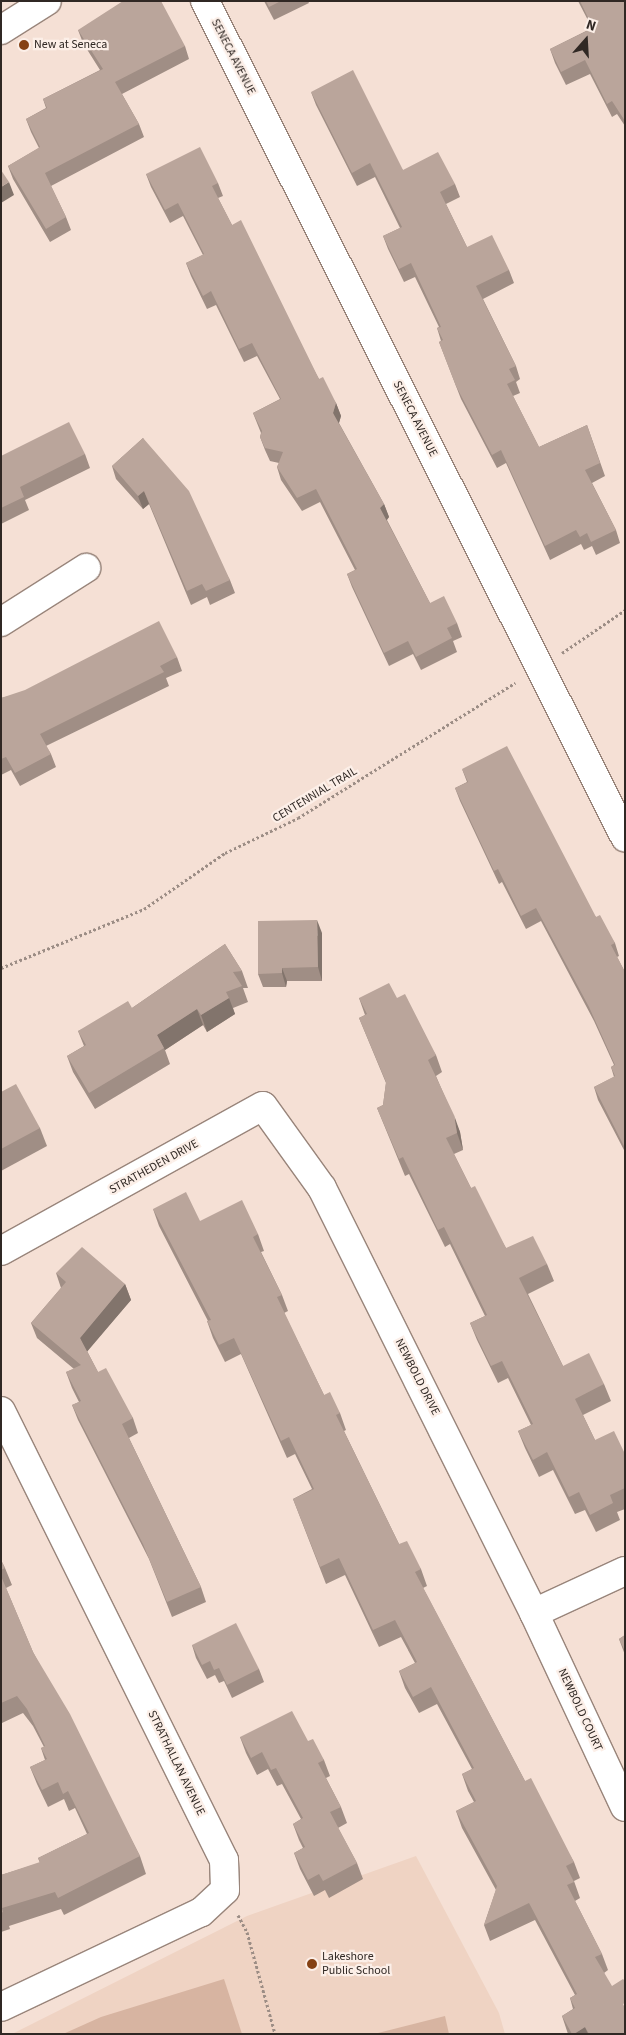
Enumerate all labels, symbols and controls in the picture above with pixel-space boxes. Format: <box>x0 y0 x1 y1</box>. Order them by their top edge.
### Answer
north arrow <box>561 15 611 65</box>
text: N <box>583 15 599 37</box>
street label: SENECA AVENUE <box>208 17 258 97</box>
place label: New at Seneca <box>34 38 107 52</box>
marker: New at Seneca <box>18 39 30 51</box>
street label: SENECA AVENUE <box>390 379 440 459</box>
street label: CENTENNIAL TRAIL <box>270 764 360 826</box>
street label: STRATHEDEN DRIVE <box>107 1137 201 1197</box>
street label: NEWBOLD DRIVE <box>392 1336 442 1418</box>
street label: NEWBOLD COURT <box>555 1666 605 1754</box>
street label: STRATHALLAN AVENUE <box>144 1708 208 1818</box>
place label: Lakeshore Public School <box>322 1950 390 1978</box>
marker: Lakeshore Public School <box>306 1958 318 1970</box>

